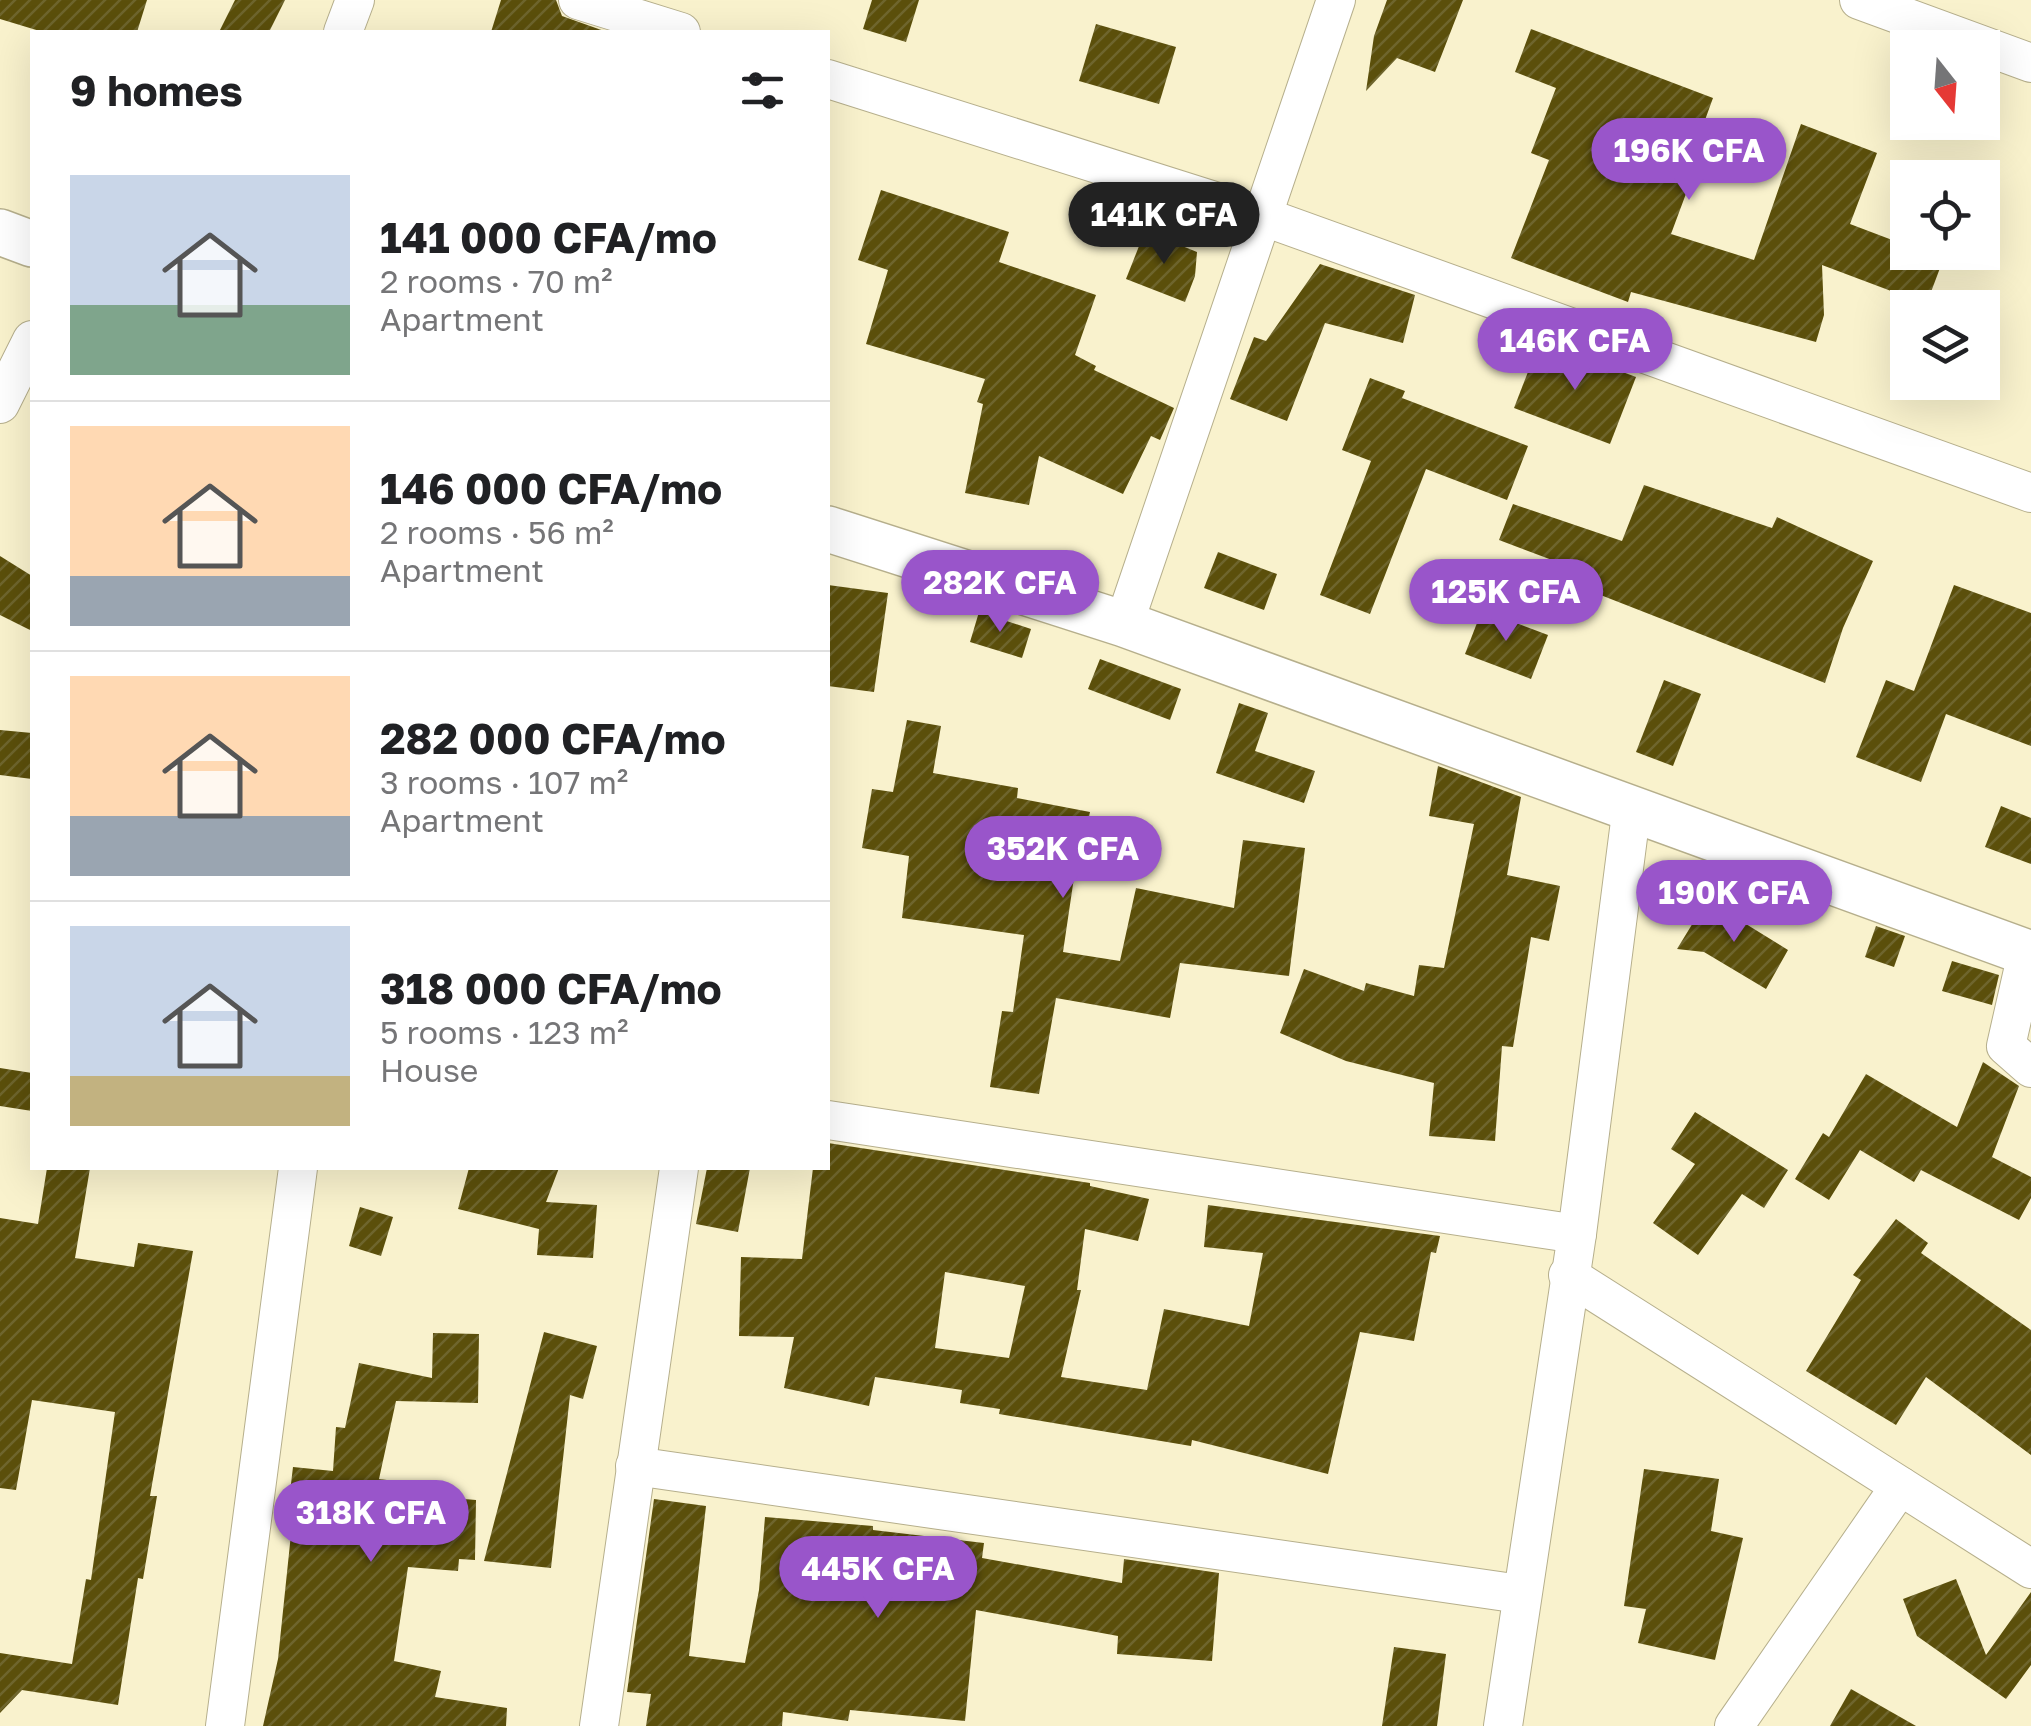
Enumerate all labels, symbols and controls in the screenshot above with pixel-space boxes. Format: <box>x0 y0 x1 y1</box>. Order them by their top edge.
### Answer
north arrow <box>1890 30 2000 140</box>
map controls <box>1890 30 2000 400</box>
icon: filters <box>735 63 790 118</box>
text: 9 homes <box>70 65 243 115</box>
pin: 196K CFA <box>1586 118 1792 203</box>
text: 196K CFA <box>1613 131 1765 169</box>
button: locate <box>1890 160 2000 270</box>
pin: 141K CFA <box>1061 182 1267 267</box>
text: 141K CFA <box>1090 195 1238 233</box>
text: 141 000 CFA/mo <box>380 212 717 262</box>
icon: home <box>150 215 270 335</box>
text: 2 rooms · 70 m² <box>380 262 613 300</box>
button: layers <box>1890 290 2000 400</box>
text: Apartment <box>380 300 544 338</box>
pin: 146K CFA <box>1472 308 1678 393</box>
text: 146K CFA <box>1500 321 1650 359</box>
text: 146 000 CFA/mo <box>380 463 722 513</box>
icon: home <box>150 466 270 586</box>
text: 2 rooms · 56 m² <box>380 513 614 551</box>
pin: 282K CFA <box>897 550 1103 635</box>
text: Apartment <box>380 551 544 589</box>
pin: 125K CFA <box>1403 559 1609 644</box>
text: 282K CFA <box>923 563 1077 601</box>
text: 125K CFA <box>1431 572 1581 610</box>
text: 282 000 CFA/mo <box>380 713 726 763</box>
icon: home <box>150 716 270 836</box>
text: 3 rooms · 107 m² <box>380 763 628 801</box>
text: Apartment <box>380 801 544 839</box>
pin: 352K CFA <box>960 816 1166 901</box>
text: 352K CFA <box>987 829 1139 867</box>
pin: 190K CFA <box>1631 860 1837 945</box>
text: 190K CFA <box>1658 873 1810 911</box>
text: 318 000 CFA/mo <box>380 963 722 1013</box>
icon: home <box>150 966 270 1086</box>
text: 5 rooms · 123 m² <box>380 1013 629 1051</box>
text: House <box>380 1051 478 1089</box>
pin: 318K CFA <box>268 1480 474 1565</box>
text: 318K CFA <box>296 1493 446 1531</box>
pin: 445K CFA <box>775 1536 981 1621</box>
text: 445K CFA <box>801 1549 955 1587</box>

